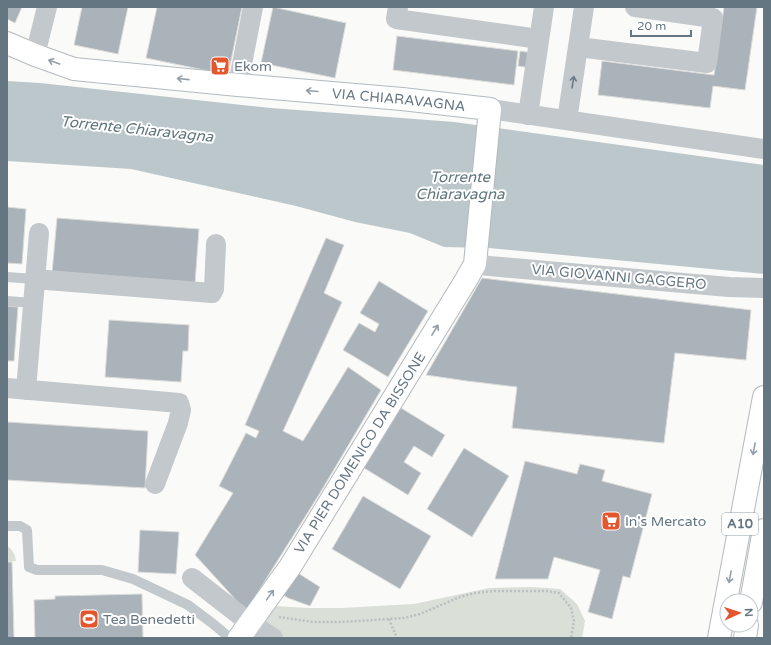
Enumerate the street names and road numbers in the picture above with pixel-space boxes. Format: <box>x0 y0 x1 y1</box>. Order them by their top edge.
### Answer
street label: VIA CHIARAVAGNA <box>331 85 466 115</box>
street label: VIA GIOVANNI GAGGERO <box>531 261 707 293</box>
street label: VIA PIER DOMENICO DA BISSONE <box>291 349 429 557</box>
road number: A10 <box>722 513 758 535</box>

